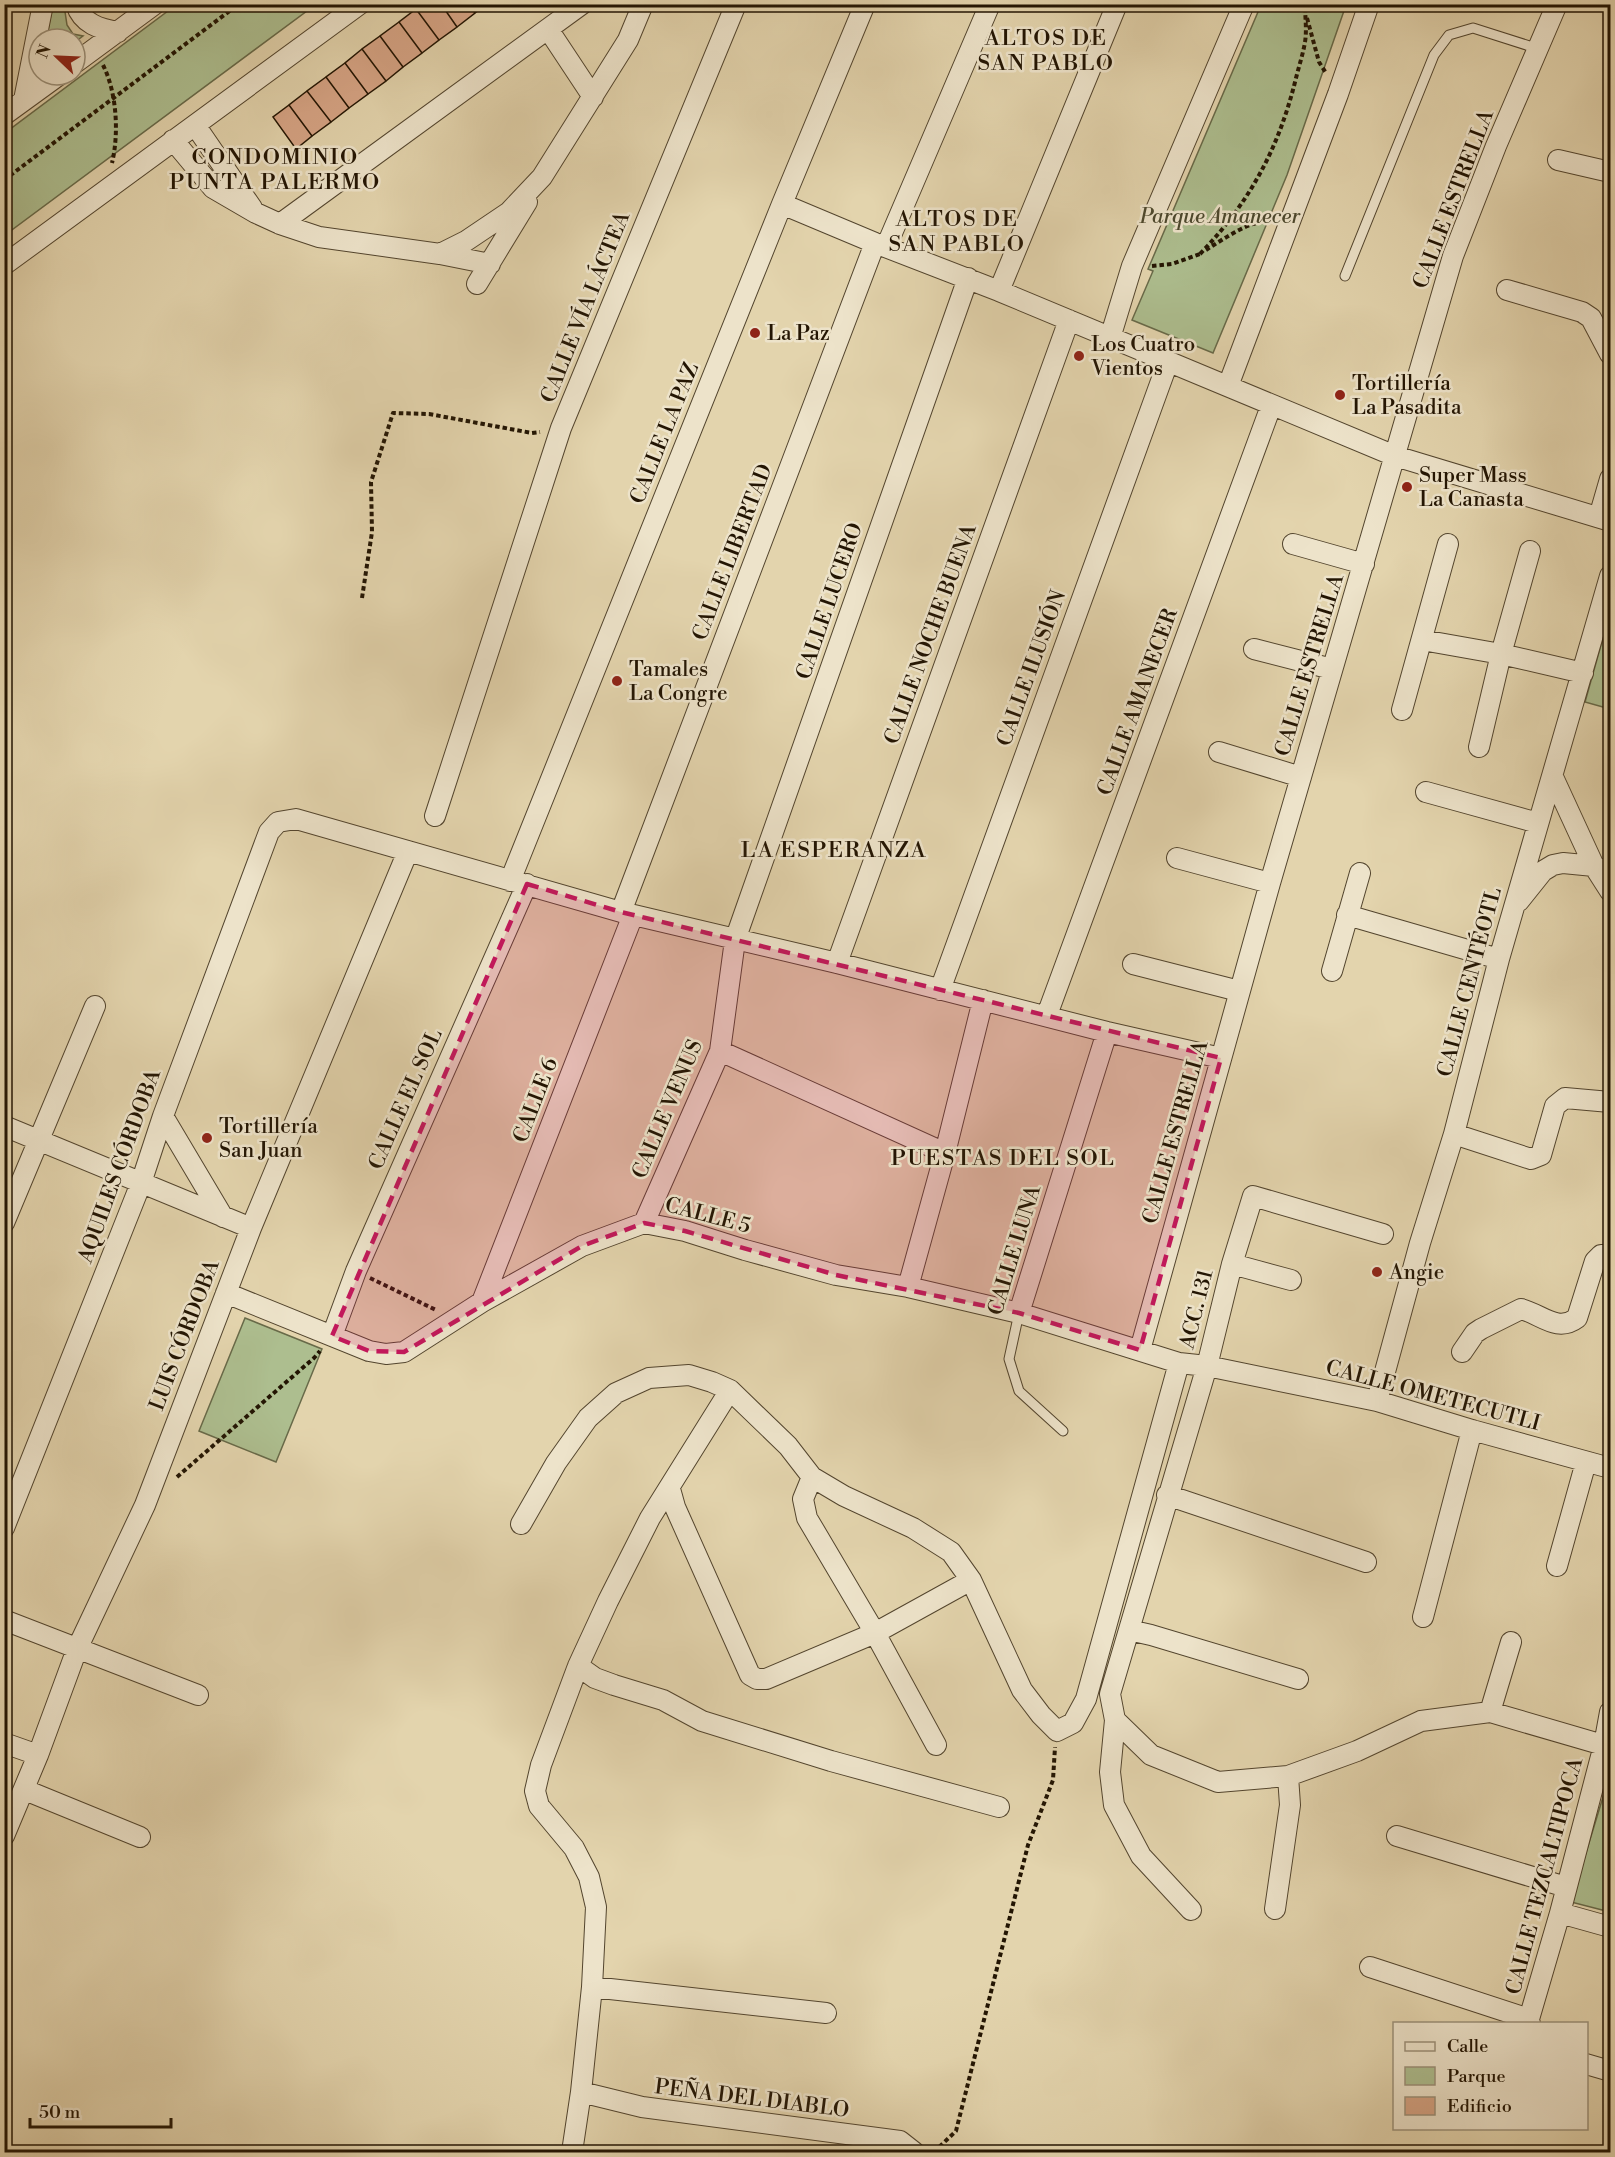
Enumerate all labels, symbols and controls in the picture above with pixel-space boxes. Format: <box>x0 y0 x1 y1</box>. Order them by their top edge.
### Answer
district label: ALTOS DE SAN PABLO <box>978 25 1114 77</box>
north arrow <box>27 27 87 87</box>
text: N <box>32 41 56 61</box>
street label: CALLE ESTRELLA <box>1408 106 1500 292</box>
district label: CONDOMINIO PUNTA PALERMO <box>169 144 381 196</box>
park label: Parque Amanecer <box>1139 204 1301 230</box>
district label: ALTOS DE SAN PABLO <box>889 206 1025 258</box>
street label: CALLE VÍA LÁCTEA <box>534 207 636 407</box>
place label: La Paz <box>767 321 830 347</box>
marker: La Paz <box>748 326 762 340</box>
place label: Los Cuatro Vientos <box>1090 332 1195 382</box>
marker: Los Cuatro Vientos <box>1072 349 1086 363</box>
street label: CALLE LA PAZ <box>625 359 705 508</box>
place label: Tortillería La Pasadita <box>1352 371 1462 421</box>
marker: Tortillería La Pasadita <box>1333 388 1347 402</box>
street label: CALLE LIBERTAD <box>687 461 779 644</box>
place label: Super Mass La Canasta <box>1419 463 1527 513</box>
marker: Super Mass La Canasta <box>1400 480 1414 494</box>
street label: CALLE LUCERO <box>791 520 869 683</box>
street label: CALLE NOCHE BUENA <box>879 520 983 748</box>
street label: CALLE ESTRELLA <box>1270 570 1350 760</box>
street label: CALLE ILUSIÓN <box>989 585 1072 750</box>
street label: CALLE AMANECER <box>1092 605 1184 799</box>
place label: Tamales La Congre <box>629 657 728 707</box>
marker: Tamales La Congre <box>610 674 624 688</box>
district label: LA ESPERANZA <box>741 837 927 864</box>
street label: CALLE CENTÉOTL <box>1430 884 1508 1080</box>
street label: CALLE EL SOL <box>363 1025 449 1174</box>
street label: CALLE VENUS <box>627 1036 709 1183</box>
street label: CALLE ESTRELLA <box>1137 1037 1215 1227</box>
street label: CALLE 6 <box>508 1054 564 1146</box>
street label: AQUILES CÓRDOBA <box>70 1064 167 1268</box>
place label: Tortillería San Juan <box>219 1114 318 1164</box>
marker: Tortillería San Juan <box>200 1131 214 1145</box>
district label: PUESTAS DEL SOL <box>891 1145 1115 1172</box>
street label: CALLE LUNA <box>983 1182 1047 1319</box>
street label: CALLE 5 <box>662 1192 753 1240</box>
street label: LUIS CÓRDOBA <box>141 1255 226 1415</box>
place label: Angie <box>1388 1260 1444 1286</box>
marker: Angie <box>1370 1265 1384 1279</box>
street label: ACC. 131 <box>1174 1267 1219 1353</box>
street label: CALLE OMETECUTLI <box>1323 1355 1543 1437</box>
street label: CALLE TEZCALTIPOCA <box>1501 1754 1589 1998</box>
legend <box>1393 2022 1588 2130</box>
text: Calle <box>1447 2035 1488 2058</box>
text: Parque <box>1447 2065 1506 2088</box>
street label: PEÑA DEL DIABLO <box>653 2072 851 2124</box>
scale bar <box>30 2091 171 2129</box>
text: Edificio <box>1447 2095 1512 2118</box>
text: 50 m <box>39 2101 81 2124</box>

